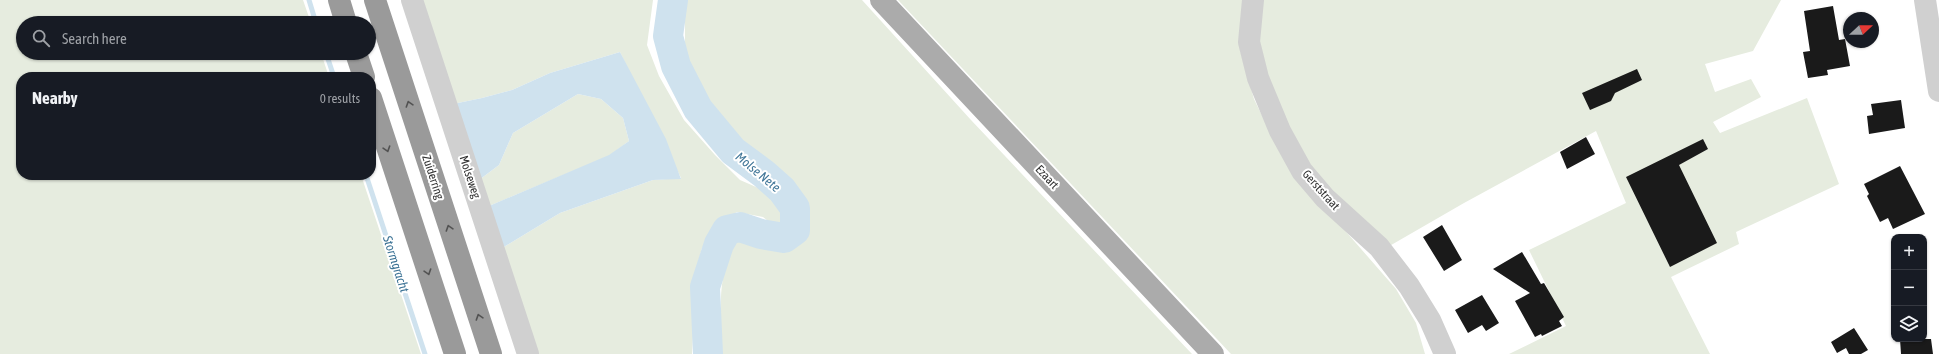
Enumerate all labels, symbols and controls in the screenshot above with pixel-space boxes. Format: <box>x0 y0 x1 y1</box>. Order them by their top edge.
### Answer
north arrow <box>1843 12 1879 48</box>
search box <box>16 16 376 60</box>
icon: search <box>30 27 52 49</box>
text: Search here <box>62 30 127 47</box>
text: Nearby <box>32 88 78 108</box>
text: 0 results <box>320 91 360 106</box>
one-way arrow <box>405 101 414 108</box>
one-way arrow <box>383 145 391 152</box>
water label: Molse Nete <box>733 149 783 195</box>
street label: Zuiderring <box>419 153 447 202</box>
street label: Molseweg <box>457 154 484 201</box>
street label: Ezaart <box>1033 162 1062 192</box>
street label: Gerststraat <box>1300 167 1343 213</box>
one-way arrow <box>446 225 454 232</box>
water label: Stormgracht <box>379 233 412 295</box>
map controls <box>1891 234 1927 342</box>
button: + <box>1891 234 1927 270</box>
one-way arrow <box>423 269 432 276</box>
button: − <box>1891 270 1927 306</box>
button: layers <box>1891 306 1927 342</box>
one-way arrow <box>475 314 483 321</box>

